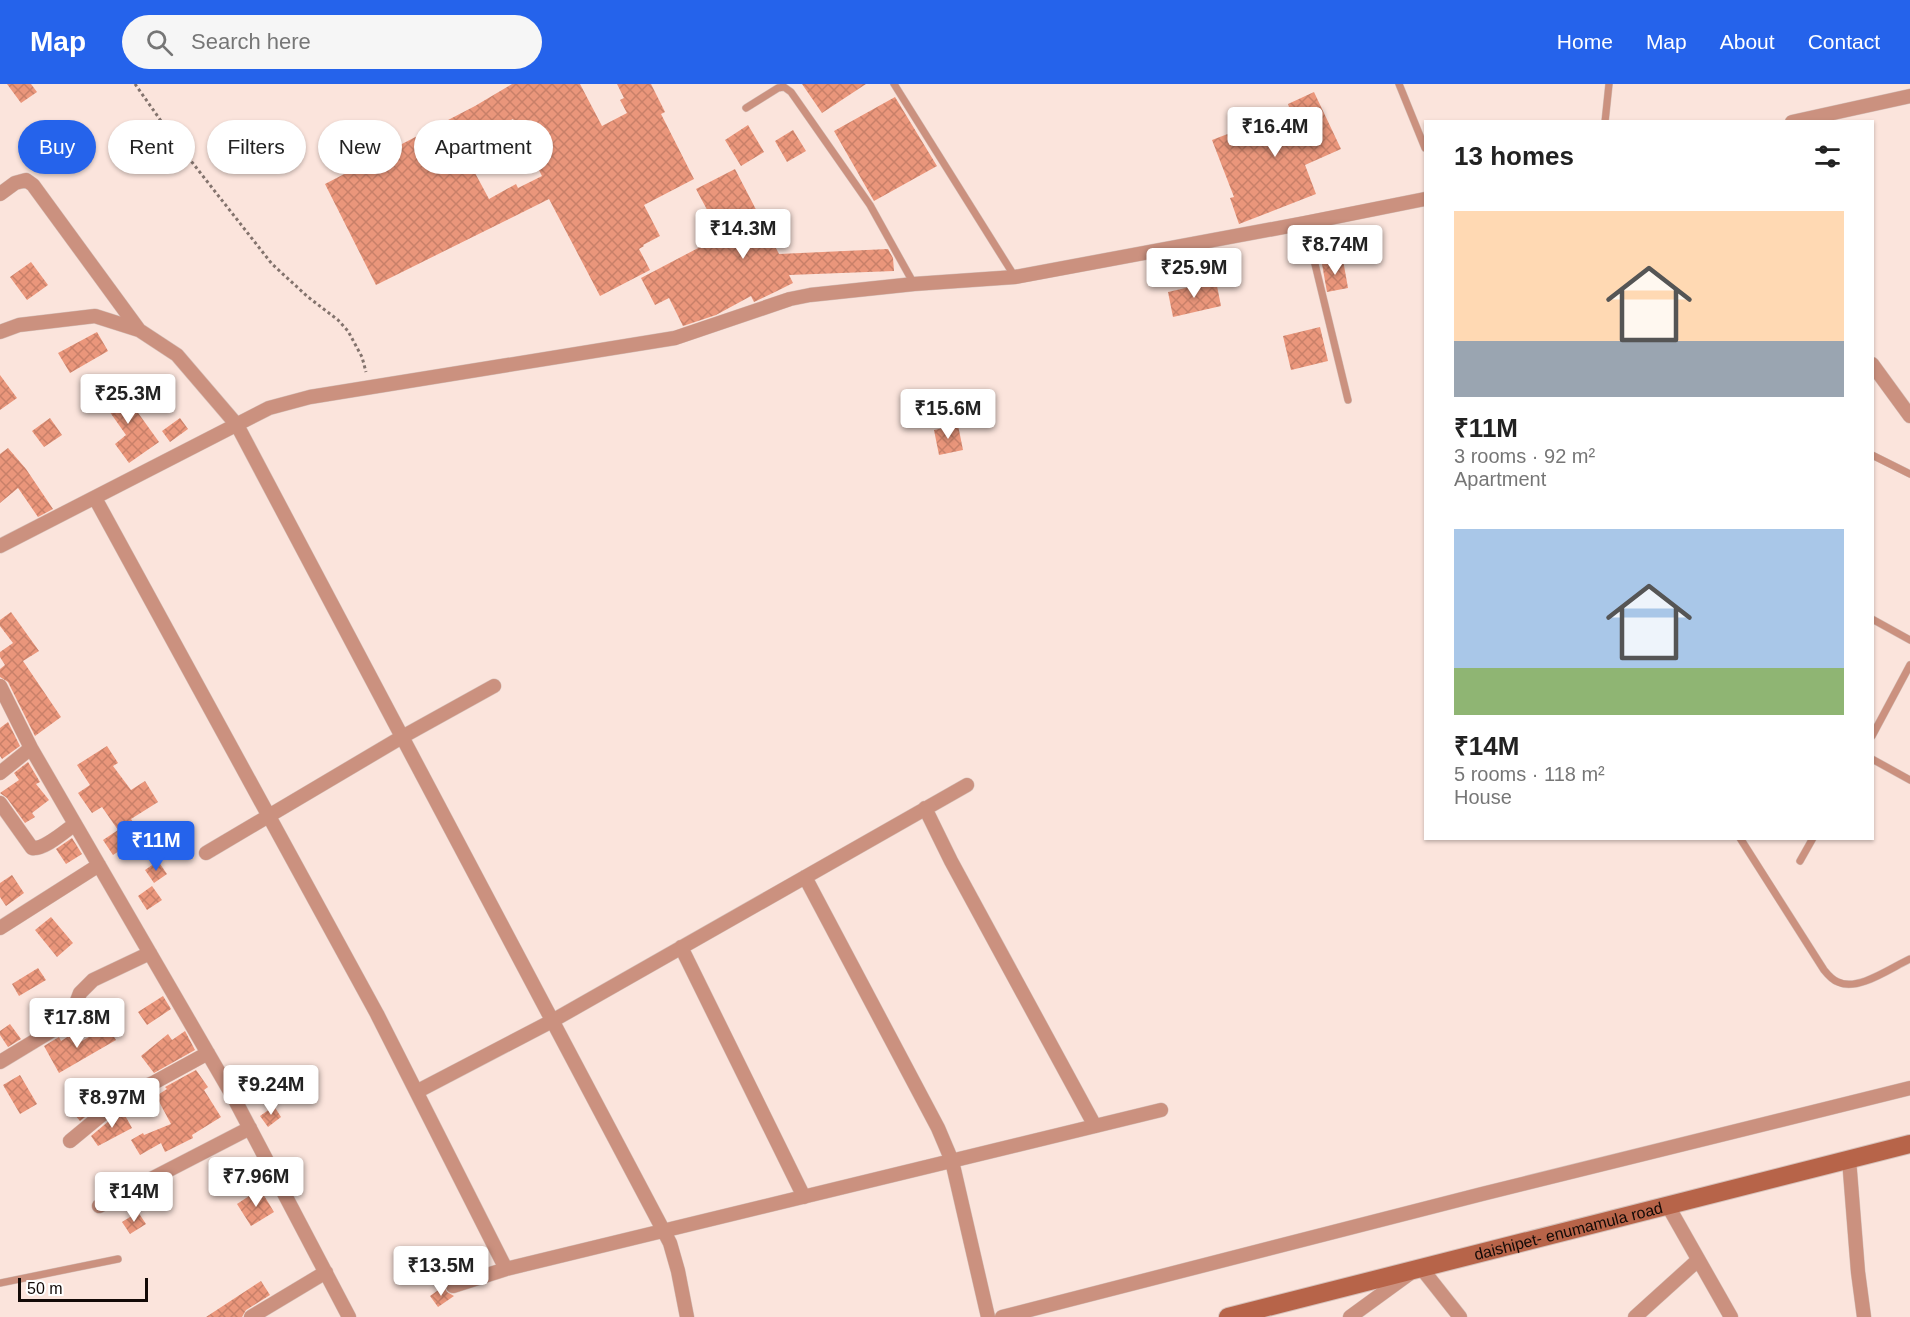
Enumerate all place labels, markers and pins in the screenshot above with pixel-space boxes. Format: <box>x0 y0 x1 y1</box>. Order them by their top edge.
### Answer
pin: ₹16.4M <box>1226 107 1324 158</box>
pin: ₹14.3M <box>694 209 792 260</box>
pin: ₹8.74M <box>1286 225 1384 276</box>
pin: ₹25.9M <box>1145 248 1243 299</box>
pin: ₹25.3M <box>79 374 177 425</box>
pin: ₹15.6M <box>899 389 997 440</box>
pin: ₹11M <box>120 821 192 872</box>
pin: ₹17.8M <box>28 998 126 1049</box>
pin: ₹9.24M <box>222 1065 320 1116</box>
pin: ₹8.97M <box>63 1078 161 1129</box>
pin: ₹7.96M <box>207 1157 305 1208</box>
pin: ₹14M <box>98 1172 170 1223</box>
pin: ₹13.5M <box>392 1246 490 1297</box>

